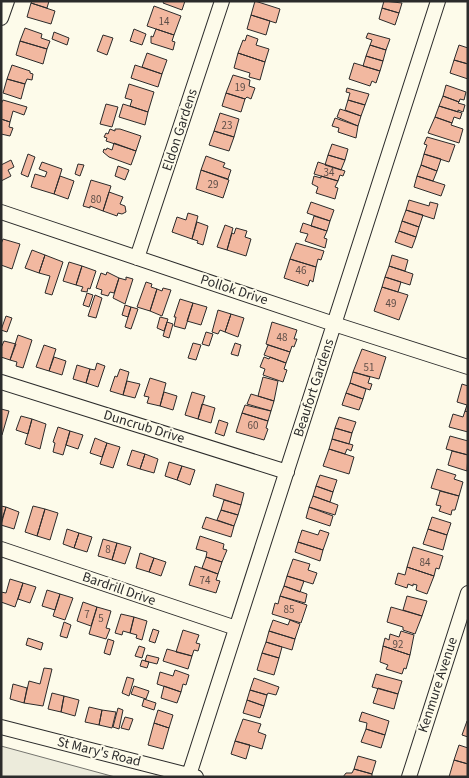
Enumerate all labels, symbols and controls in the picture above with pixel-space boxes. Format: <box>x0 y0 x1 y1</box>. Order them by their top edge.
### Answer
house number: 14 <box>159 14 170 29</box>
house number: 19 <box>235 80 245 95</box>
street label: Eldon Gardens <box>157 86 203 174</box>
house number: 23 <box>222 118 232 133</box>
house number: 34 <box>324 165 335 180</box>
house number: 29 <box>208 177 218 192</box>
house number: 80 <box>91 192 101 207</box>
house number: 46 <box>296 263 307 278</box>
street label: Pollok Drive <box>198 270 270 310</box>
house number: 49 <box>386 296 396 311</box>
house number: 48 <box>277 330 288 345</box>
street label: Beaufort Gardens <box>289 336 339 440</box>
house number: 51 <box>364 360 374 375</box>
street label: Duncrub Drive <box>101 405 187 449</box>
house number: 60 <box>248 418 258 433</box>
house number: 8 <box>105 542 111 557</box>
house number: 84 <box>420 555 431 570</box>
street label: Bardrill Drive <box>80 567 158 611</box>
house number: 74 <box>200 573 211 588</box>
house number: 85 <box>284 602 294 617</box>
house number: 7 <box>84 607 90 622</box>
house number: 5 <box>98 611 104 626</box>
street label: Kenmure Avenue <box>413 635 463 735</box>
house number: 92 <box>393 637 403 652</box>
street label: St Mary's Road <box>55 732 143 772</box>

